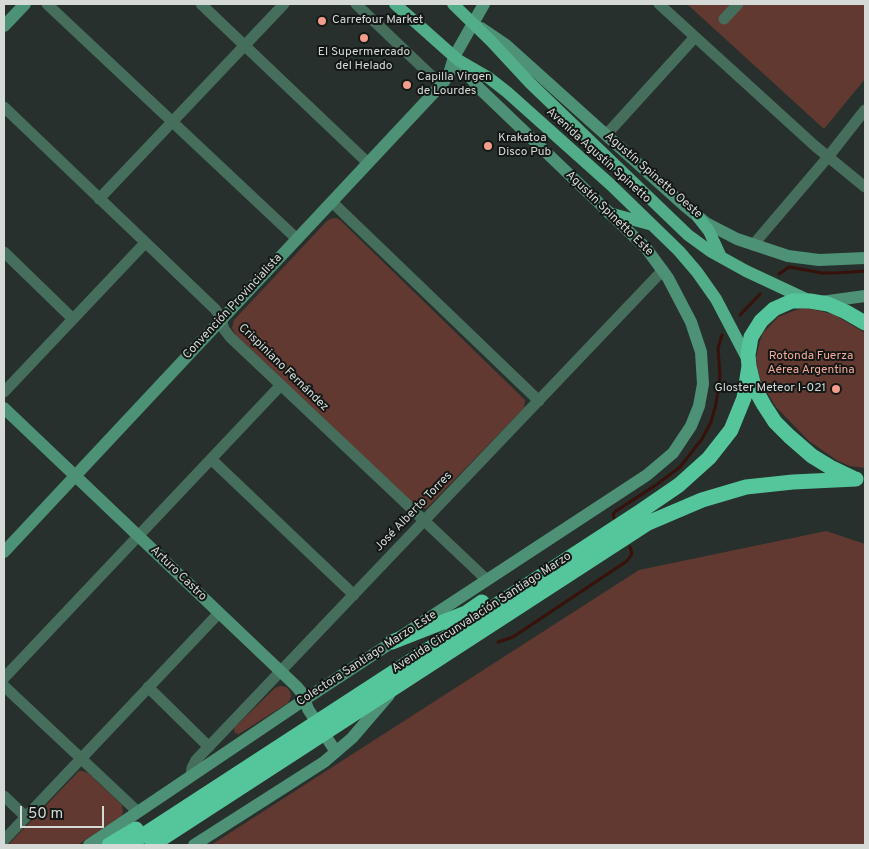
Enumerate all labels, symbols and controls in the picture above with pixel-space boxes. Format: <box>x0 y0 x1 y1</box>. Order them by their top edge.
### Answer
place label: Carrefour Market <box>332 14 423 28</box>
marker: Carrefour Market <box>316 15 328 27</box>
marker: El Supermercado del Helado <box>358 32 370 44</box>
place label: El Supermercado del Helado <box>318 46 410 74</box>
place label: Capilla Virgen de Lourdes <box>417 71 492 99</box>
marker: Capilla Virgen de Lourdes <box>401 79 413 91</box>
street label: Avenida Agustín Spinetto <box>543 105 653 207</box>
street label: Agustín Spinetto Oeste <box>601 130 705 222</box>
place label: Krakatoa Disco Pub <box>498 132 551 160</box>
marker: Krakatoa Disco Pub <box>482 140 494 152</box>
street label: Agustín Spinetto Este <box>562 168 656 260</box>
street label: Convención Provincialista <box>180 251 286 363</box>
street label: Crispiniano Fernández <box>235 321 331 415</box>
park label: Rotonda Fuerza Aérea Argentina <box>767 350 855 378</box>
place label: Gloster Meteor I-021 <box>715 382 826 396</box>
marker: Gloster Meteor I-021 <box>830 383 842 395</box>
street label: José Alberto Torres <box>372 469 456 555</box>
street label: Arturo Castro <box>147 544 209 604</box>
street label: Avenida Circunvalación Santiago Marzo <box>390 550 574 676</box>
street label: Colectora Santiago Marzo Este <box>294 608 440 710</box>
scale bar <box>22 796 106 828</box>
text: 50 m <box>28 805 63 824</box>

